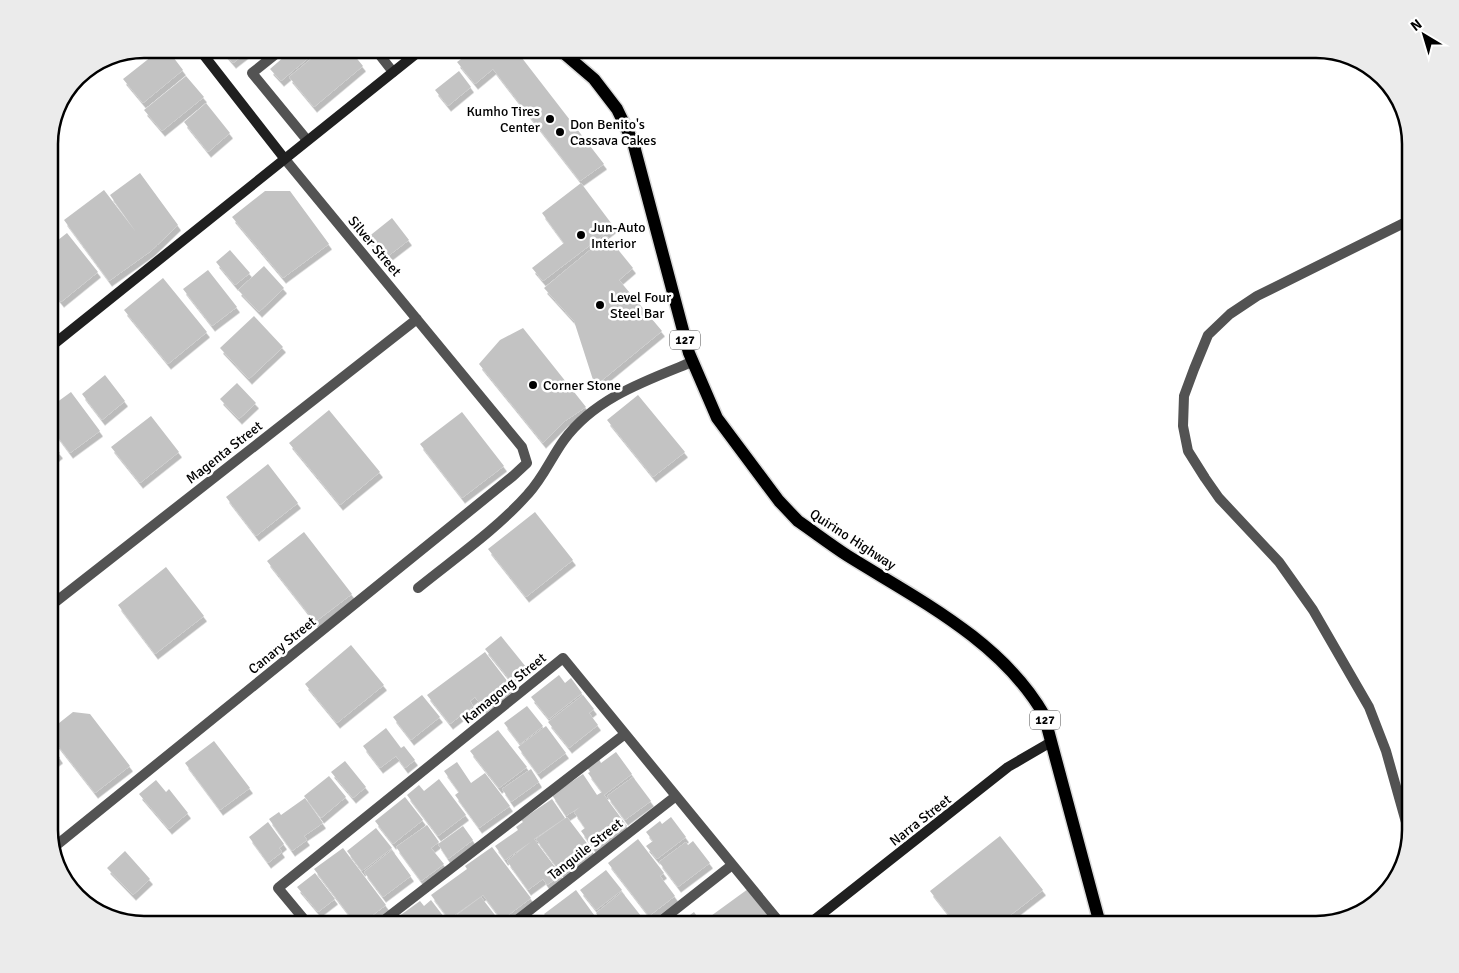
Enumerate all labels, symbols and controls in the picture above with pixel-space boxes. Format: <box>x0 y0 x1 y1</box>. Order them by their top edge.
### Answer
north arrow <box>1399 10 1449 60</box>
text: N <box>1407 15 1425 35</box>
place label: Kumho Tires Center <box>466 103 541 136</box>
marker: Kumho Tires Center <box>544 113 556 125</box>
place label: Don Benito's Cassava Cakes <box>570 116 656 149</box>
marker: Don Benito's Cassava Cakes <box>554 126 566 138</box>
street label: Silver Street <box>344 213 405 280</box>
place label: Jun-Auto Interior <box>591 219 646 252</box>
marker: Jun-Auto Interior <box>575 229 587 241</box>
place label: Level Four Steel Bar <box>610 289 672 322</box>
marker: Level Four Steel Bar <box>594 299 606 311</box>
road number: 127 <box>670 330 700 350</box>
place label: Corner Stone <box>543 377 621 394</box>
marker: Corner Stone <box>527 379 539 391</box>
street label: Magenta Street <box>183 417 266 487</box>
street label: Quirino Highway <box>807 505 899 574</box>
street label: Canary Street <box>245 613 320 678</box>
street label: Kamagong Street <box>459 649 550 727</box>
road number: 127 <box>1030 710 1060 730</box>
street label: Narra Street <box>886 791 955 850</box>
street label: Tanguile Street <box>545 815 626 884</box>

